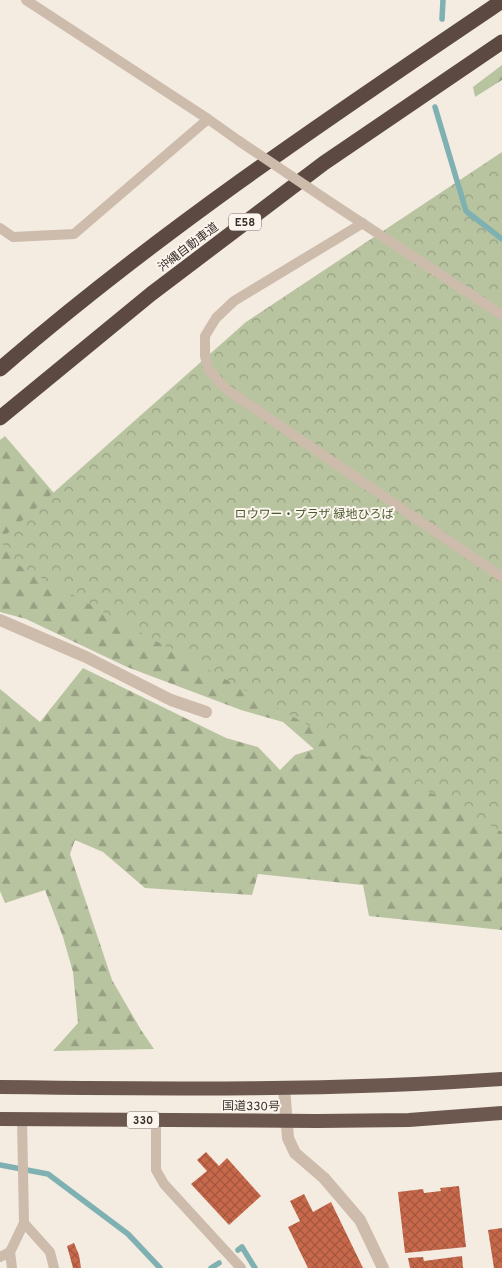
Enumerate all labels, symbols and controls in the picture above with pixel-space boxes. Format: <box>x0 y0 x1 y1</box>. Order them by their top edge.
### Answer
road number: E58 <box>229 213 261 230</box>
street label: 沖縄自動車道 <box>155 220 222 276</box>
park label: ロウワー・プラザ 緑地ひろば <box>235 507 393 523</box>
street label: 国道330号 <box>222 1098 280 1116</box>
road number: 330 <box>127 1112 159 1128</box>

